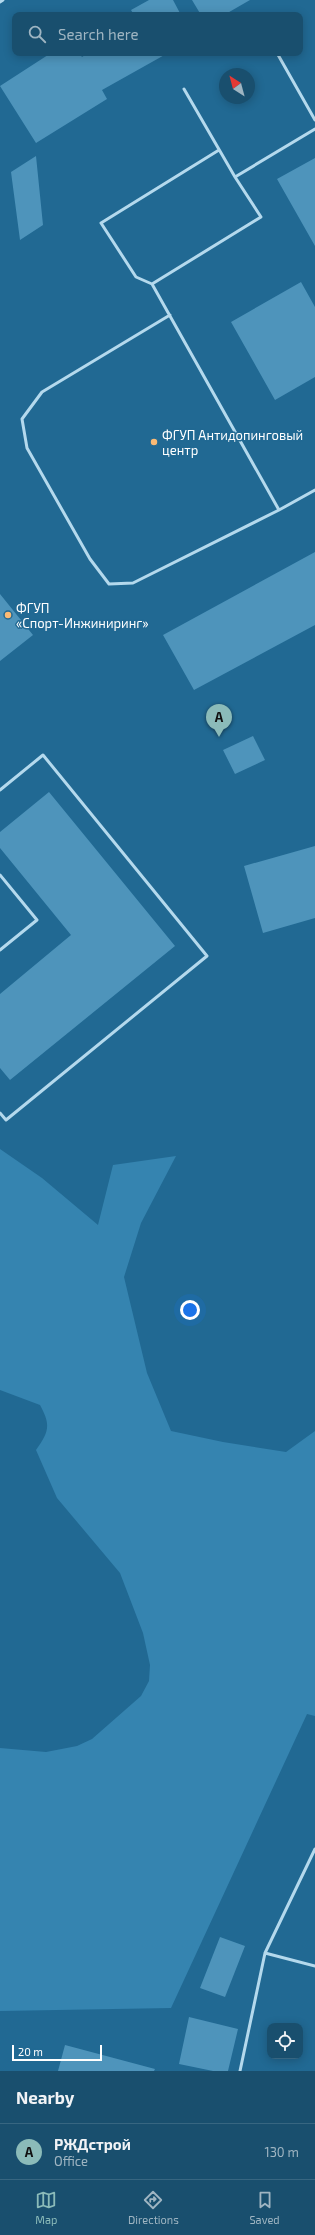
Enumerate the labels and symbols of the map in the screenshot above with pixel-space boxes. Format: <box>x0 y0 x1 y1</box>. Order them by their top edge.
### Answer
north arrow <box>219 68 255 104</box>
place label: ФГУП Антидопинговый центр <box>162 427 303 458</box>
marker: ФГУП Антидопинговый центр <box>149 437 159 447</box>
place label: ФГУП «Спорт-Инжиниринг» <box>16 600 149 631</box>
marker: ФГУП «Спорт-Инжиниринг» <box>3 610 13 620</box>
pin: A <box>206 704 232 737</box>
your location <box>180 1300 200 1320</box>
scale bar <box>12 2043 102 2062</box>

